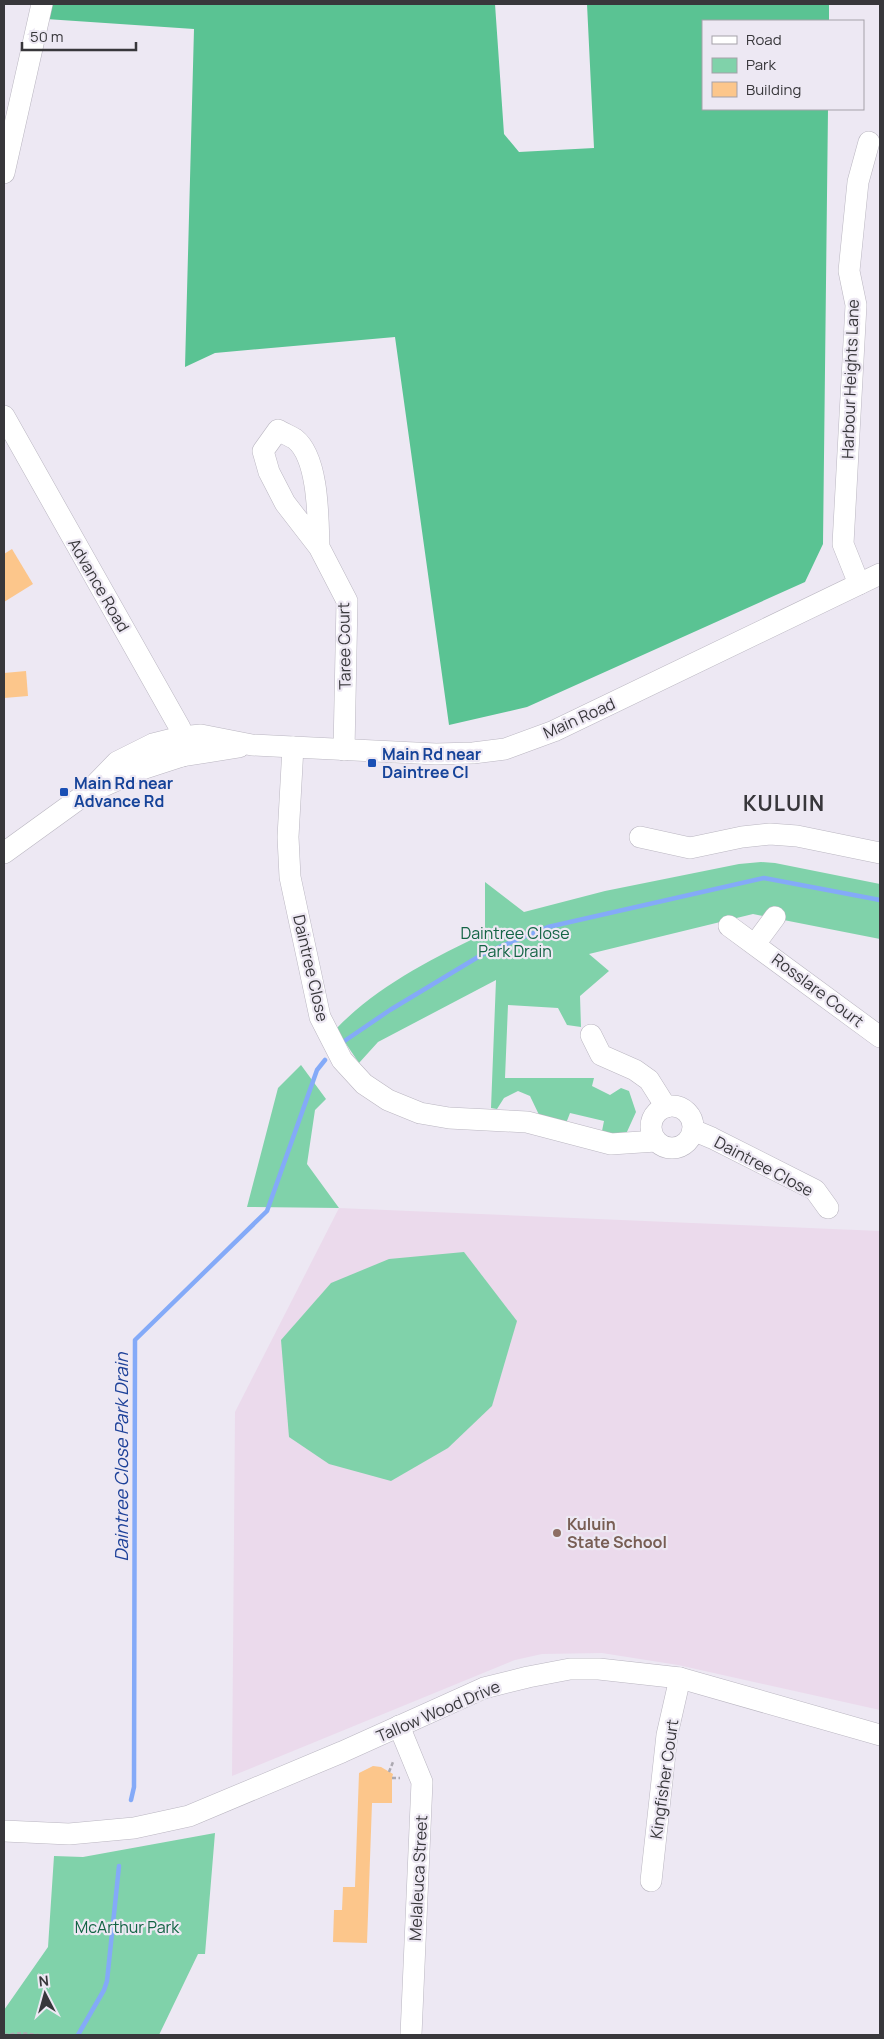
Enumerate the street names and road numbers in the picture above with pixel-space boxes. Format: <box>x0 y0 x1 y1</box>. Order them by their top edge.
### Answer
street label: Harbour Heights Lane <box>836 299 864 459</box>
street label: Advance Road <box>63 534 135 636</box>
street label: Taree Court <box>332 602 356 690</box>
street label: Main Road <box>539 692 619 744</box>
street label: Daintree Close <box>288 912 334 1024</box>
street label: Rosslare Court <box>768 948 868 1032</box>
street label: Daintree Close <box>711 1131 817 1201</box>
street label: Tallow Wood Drive <box>373 1675 503 1747</box>
street label: Kingfisher Court <box>645 1718 683 1840</box>
street label: Melaleuca Street <box>404 1815 432 1941</box>

